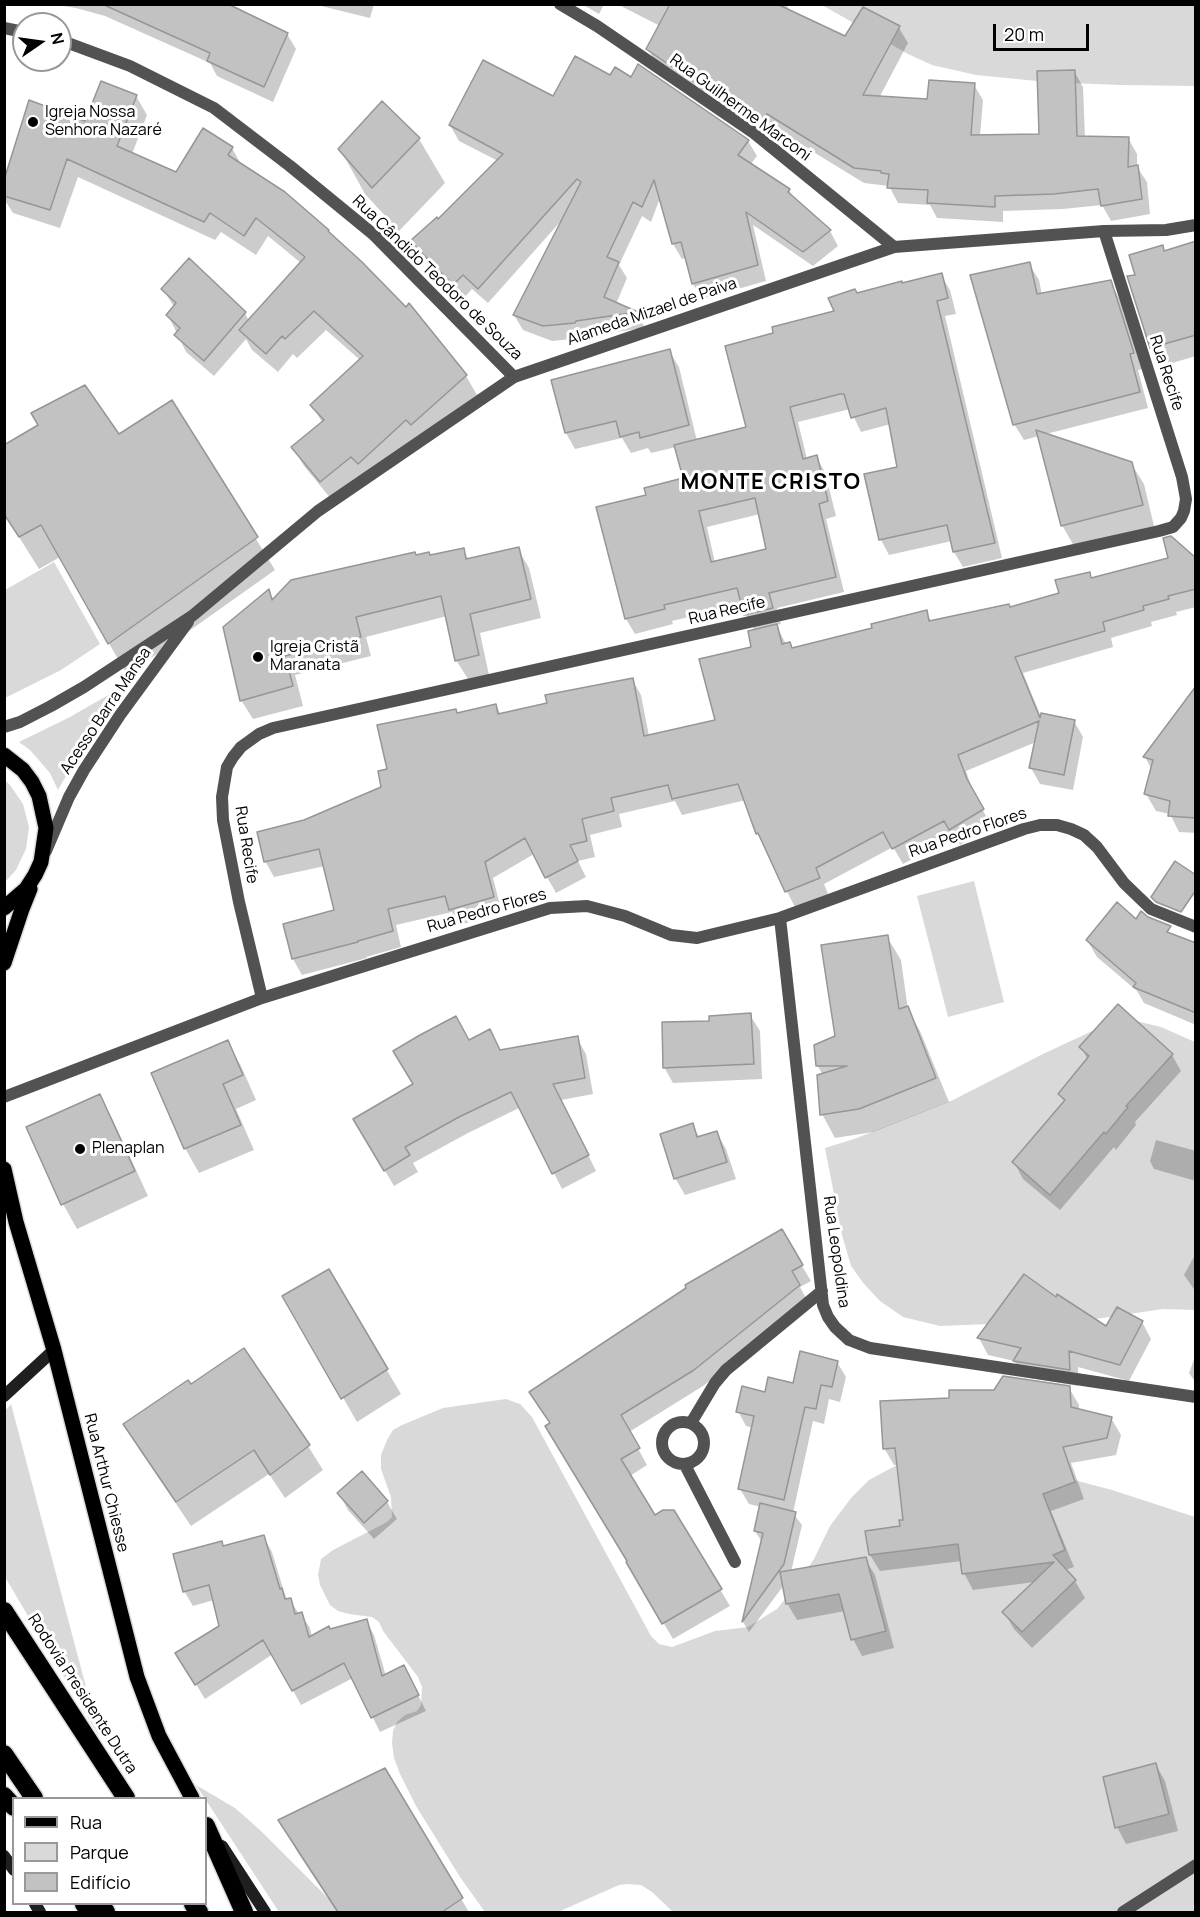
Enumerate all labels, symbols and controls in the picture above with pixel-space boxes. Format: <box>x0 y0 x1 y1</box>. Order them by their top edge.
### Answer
north arrow <box>12 12 72 72</box>
scale bar <box>996 12 1092 50</box>
text: 20 m <box>1004 22 1044 46</box>
text: N <box>46 30 70 46</box>
street label: Rua Guilherme Marconi <box>666 50 814 166</box>
place label: Igreja Nossa Senhora Nazaré <box>45 103 162 141</box>
marker: Igreja Nossa Senhora Nazaré <box>26 115 40 129</box>
street label: Rua Cândido Teodoro de Souza <box>348 192 526 364</box>
street label: Alameda Mizael de Paiva <box>565 274 739 350</box>
street label: Rua Recife <box>1145 333 1187 413</box>
district label: MONTE CRISTO <box>681 470 861 496</box>
street label: Rua Recife <box>687 593 767 629</box>
place label: Igreja Cristã Maranata <box>270 638 359 676</box>
street label: Acesso Barra Mansa <box>56 644 156 778</box>
marker: Igreja Cristã Maranata <box>251 650 265 664</box>
street label: Rua Pedro Flores <box>907 804 1029 862</box>
street label: Rua Recife <box>230 805 262 885</box>
street label: Rua Pedro Flores <box>425 885 549 937</box>
place label: Plenaplan <box>92 1139 165 1159</box>
marker: Plenaplan <box>73 1142 87 1156</box>
street label: Rua Leopoldina <box>819 1195 853 1309</box>
street label: Rua Arthur Chiesse <box>79 1412 133 1554</box>
street label: Rodovia Presidente Dutra <box>23 1611 141 1777</box>
legend <box>12 1797 207 1905</box>
text: Rua <box>70 1810 102 1834</box>
text: Parque <box>70 1840 129 1864</box>
text: Edifício <box>70 1870 131 1894</box>

